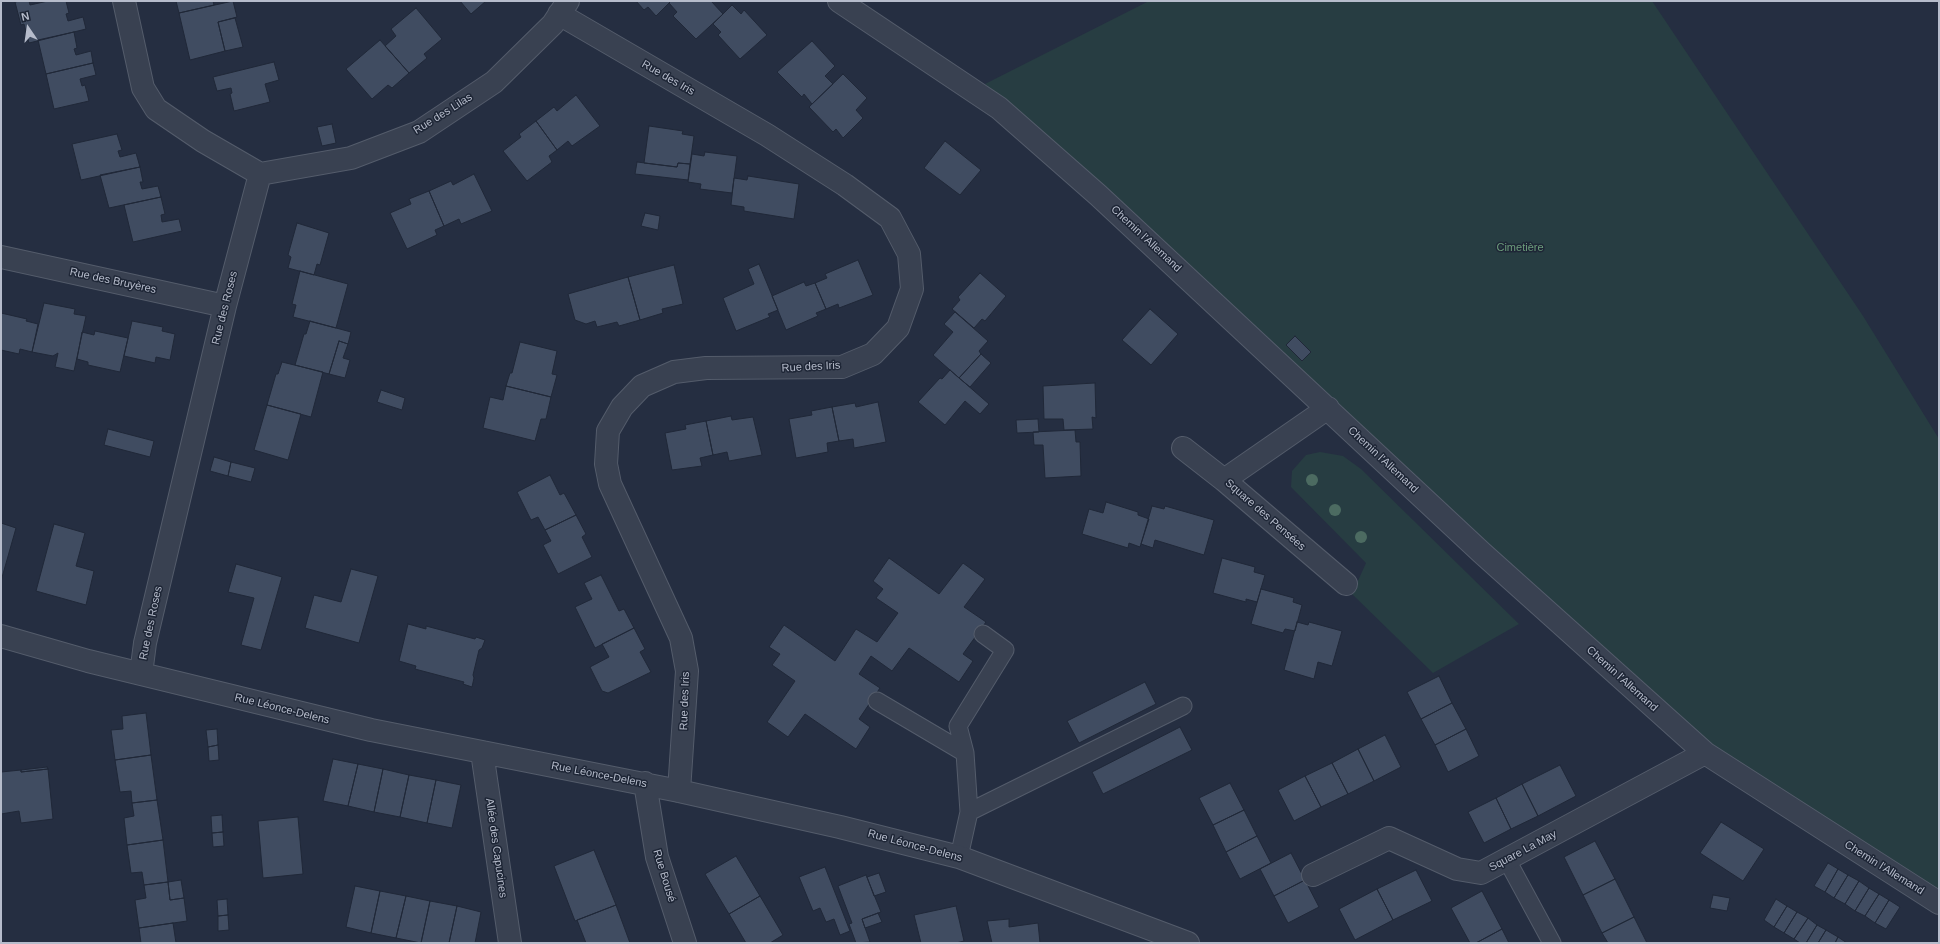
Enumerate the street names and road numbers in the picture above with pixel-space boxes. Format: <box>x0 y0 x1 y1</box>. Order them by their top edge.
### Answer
street label: Rue des Iris <box>639 58 697 98</box>
street label: Rue des Lilas <box>411 91 475 137</box>
street label: Chemin l'Allemand <box>1108 203 1184 275</box>
street label: Rue des Bruyères <box>69 265 157 297</box>
street label: Rue des Roses <box>209 270 241 346</box>
street label: Rue des Iris <box>781 359 841 375</box>
street label: Chemin l'Allemand <box>1345 424 1421 496</box>
street label: Square des Pensées <box>1222 477 1308 553</box>
street label: Rue des Roses <box>137 585 165 661</box>
street label: Chemin l'Allemand <box>1584 644 1660 714</box>
street label: Rue des Iris <box>677 671 693 731</box>
street label: Rue Léonce-Delens <box>233 691 331 727</box>
street label: Rue Léonce-Delens <box>550 759 648 791</box>
street label: Allée des Capucines <box>482 797 510 899</box>
street label: Rue Léonce-Delens <box>866 827 964 865</box>
street label: Square La May <box>1487 828 1559 874</box>
street label: Chemin l'Allemand <box>1842 838 1926 898</box>
street label: Rue Bousé <box>650 848 678 904</box>

